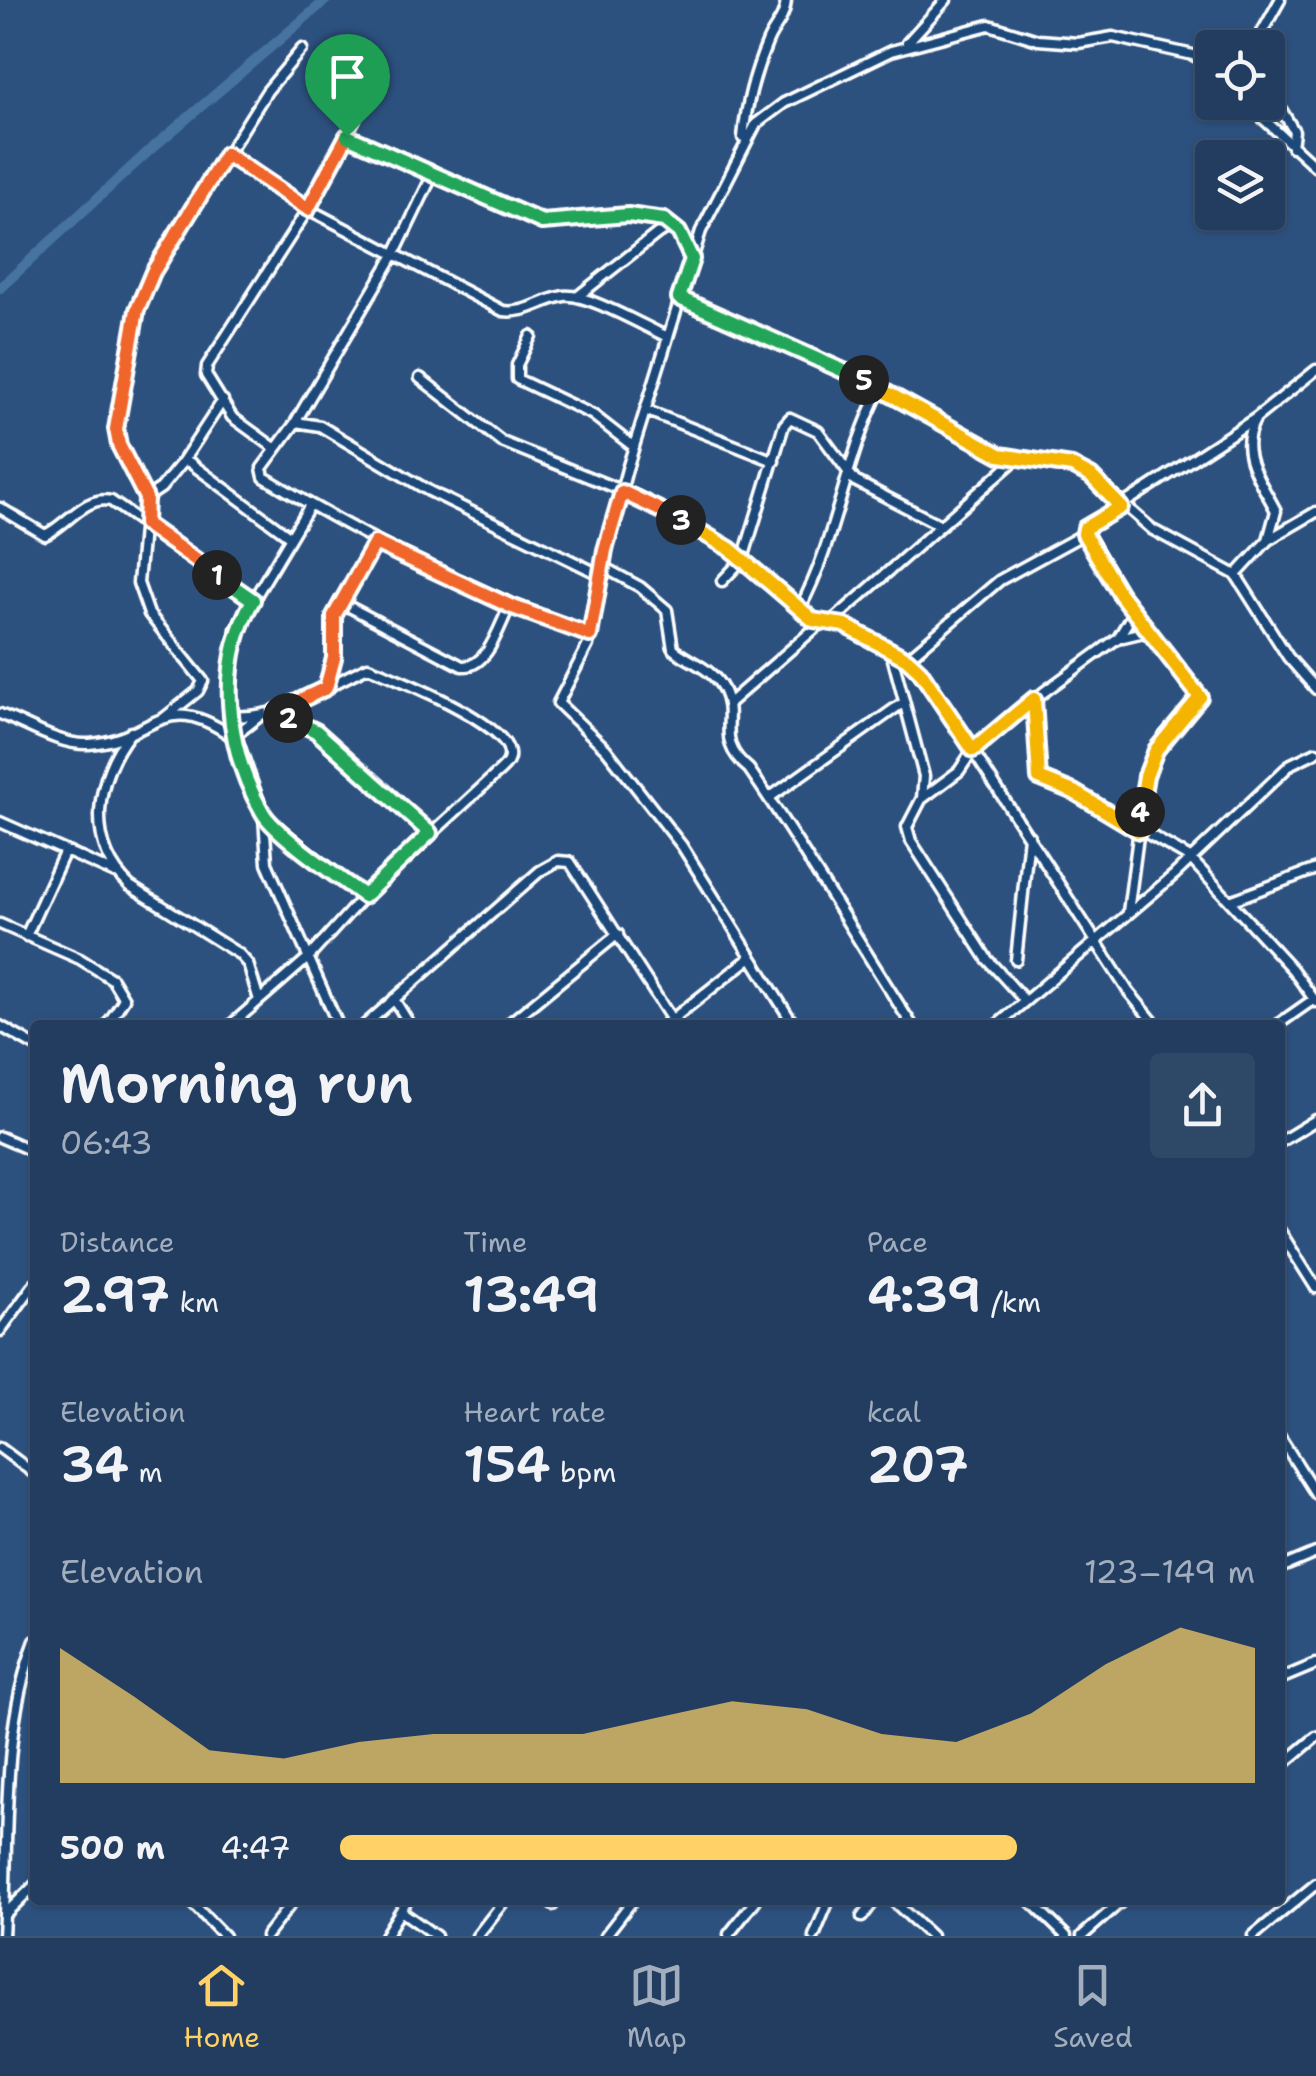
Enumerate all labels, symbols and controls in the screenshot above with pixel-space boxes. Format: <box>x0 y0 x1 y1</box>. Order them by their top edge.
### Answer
map controls <box>1195 30 1285 230</box>
button: locate <box>1195 30 1285 120</box>
pin <box>305 34 390 137</box>
icon: arrive <box>320 49 375 104</box>
button: layers <box>1195 140 1285 230</box>
pin: 5 <box>839 355 889 405</box>
text: 5 <box>855 361 873 399</box>
pin: 3 <box>656 495 706 545</box>
text: 3 <box>671 501 691 539</box>
pin: 1 <box>192 550 242 600</box>
text: 1 <box>211 556 223 594</box>
pin: 2 <box>263 693 313 743</box>
text: 2 <box>278 699 298 737</box>
pin: 4 <box>1115 787 1165 837</box>
text: 4 <box>1130 793 1150 831</box>
text: Morning run <box>60 1046 413 1120</box>
button: share <box>1150 1053 1255 1158</box>
text: 06:43 <box>60 1121 153 1164</box>
text: Distance <box>60 1223 175 1261</box>
text: Time <box>463 1223 528 1261</box>
text: Pace <box>867 1223 928 1261</box>
text: 2.97 <box>60 1261 170 1328</box>
text: 13:49 <box>463 1261 599 1328</box>
text: 4:39 <box>867 1261 981 1328</box>
text: km <box>170 1283 219 1321</box>
text: /km <box>981 1283 1041 1321</box>
text: Elevation <box>60 1393 185 1431</box>
text: Heart rate <box>463 1393 606 1431</box>
text: kcal <box>867 1393 921 1431</box>
text: 34 <box>60 1431 129 1498</box>
text: 154 <box>463 1431 550 1498</box>
text: 207 <box>867 1431 969 1498</box>
text: m <box>129 1453 163 1491</box>
text: bpm <box>550 1453 616 1491</box>
text: Elevation <box>60 1550 203 1593</box>
text: 123–149 m <box>1084 1550 1255 1593</box>
text: 500 m <box>60 1826 165 1869</box>
text: 4:47 <box>220 1826 291 1869</box>
tab: Home <box>183 1958 260 2056</box>
tab: Map <box>627 1958 687 2056</box>
tab: Saved <box>1053 1958 1133 2056</box>

